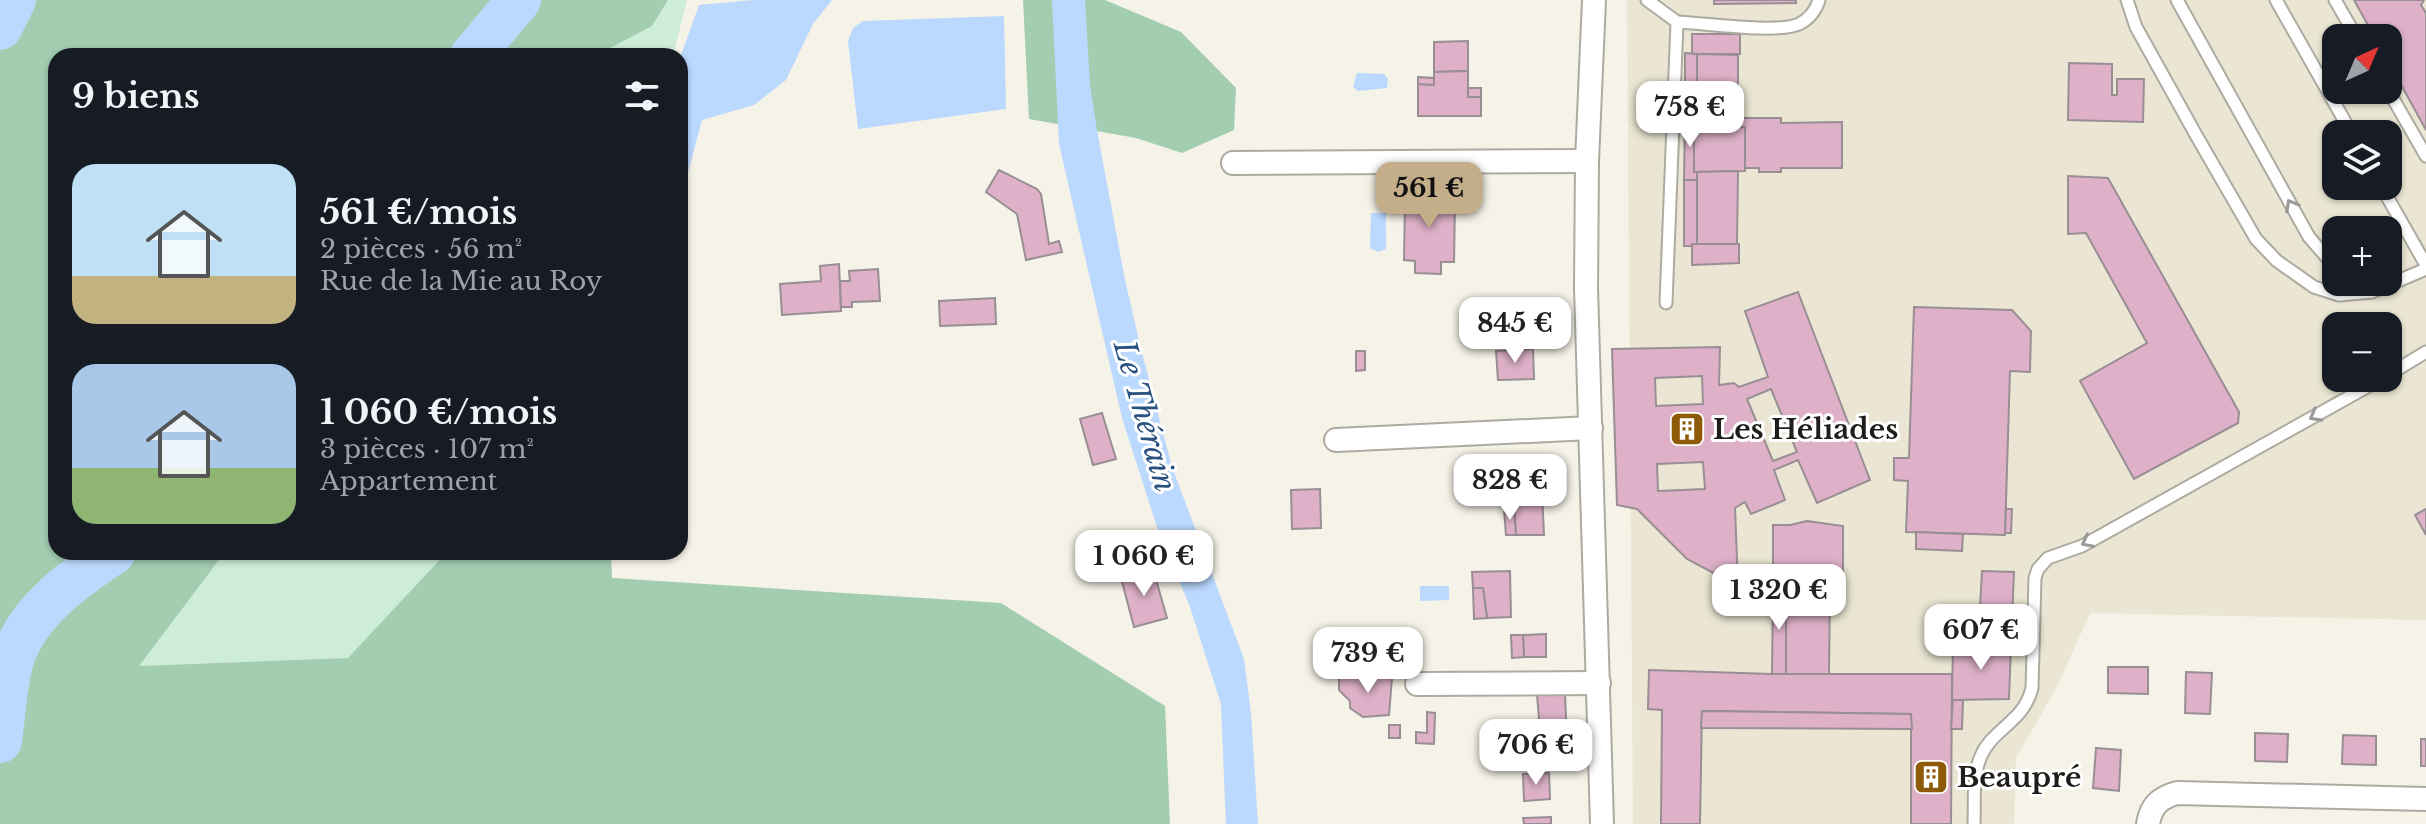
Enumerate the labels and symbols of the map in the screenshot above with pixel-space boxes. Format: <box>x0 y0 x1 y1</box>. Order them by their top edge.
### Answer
north arrow <box>2322 24 2402 104</box>
pin: 758 € <box>1634 81 1746 149</box>
pin: 561 € <box>1373 162 1485 230</box>
one-way arrow <box>2285 199 2301 214</box>
pin: 845 € <box>1459 297 1571 365</box>
water label: Le Thérain <box>1105 335 1184 496</box>
one-way arrow <box>2309 406 2323 422</box>
building icon: Les Héliades <box>1668 410 1706 448</box>
place label: Les Héliades <box>1713 412 1898 447</box>
pin: 828 € <box>1454 454 1566 522</box>
pin: 1 060 € <box>1070 530 1218 598</box>
one-way arrow <box>2081 533 2096 548</box>
pin: 1 320 € <box>1705 564 1853 632</box>
pin: 607 € <box>1925 604 2037 672</box>
pin: 739 € <box>1312 627 1424 695</box>
pin: 706 € <box>1480 719 1592 787</box>
building icon: Beaupré <box>1912 758 1950 796</box>
place label: Beaupré <box>1957 760 2081 795</box>

